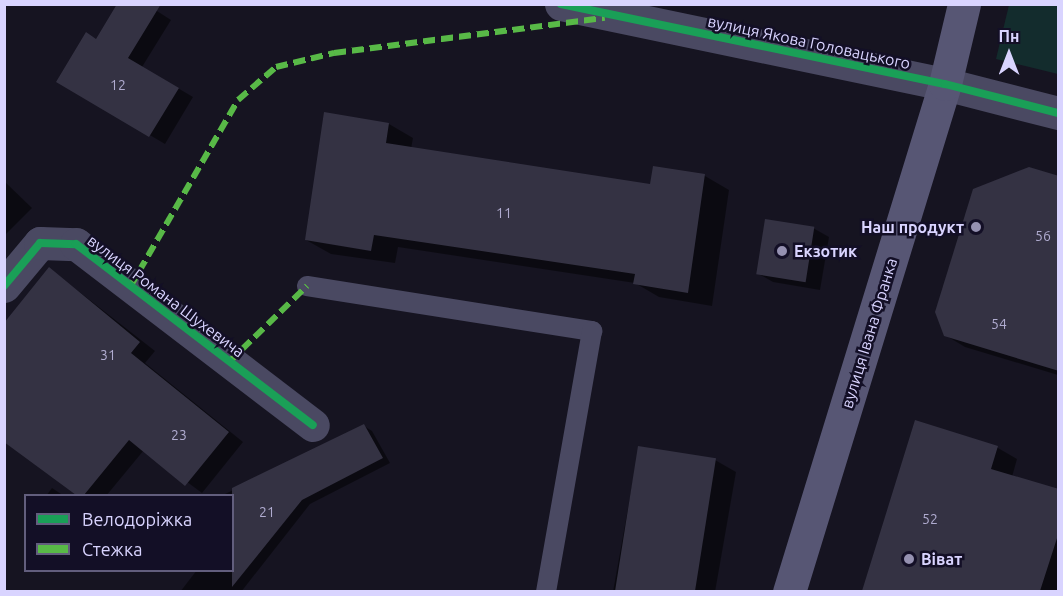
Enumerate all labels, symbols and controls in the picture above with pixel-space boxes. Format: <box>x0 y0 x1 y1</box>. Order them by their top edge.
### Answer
street label: вулиця Якова Головацького <box>706 11 912 73</box>
north arrow <box>979 24 1039 84</box>
text: Пн <box>999 27 1019 45</box>
house number: 12 <box>110 77 126 93</box>
house number: 11 <box>496 205 512 221</box>
place label: Наш продукт <box>861 217 964 237</box>
marker: Наш продукт <box>969 220 983 234</box>
house number: 56 <box>1035 228 1051 244</box>
street label: вулиця Романа Шухевича <box>84 231 248 361</box>
place label: Екзотик <box>794 241 857 261</box>
marker: Екзотик <box>775 244 789 258</box>
street label: вулиця Івана Франка <box>837 256 901 410</box>
house number: 54 <box>991 316 1007 332</box>
house number: 31 <box>100 347 116 363</box>
house number: 23 <box>171 427 187 443</box>
legend <box>24 494 234 572</box>
house number: 21 <box>259 504 275 520</box>
text: Велодоріжка <box>82 509 192 529</box>
house number: 52 <box>922 511 938 527</box>
text: Стежка <box>82 539 142 559</box>
place label: Віват <box>921 549 962 569</box>
marker: Віват <box>902 552 916 566</box>

